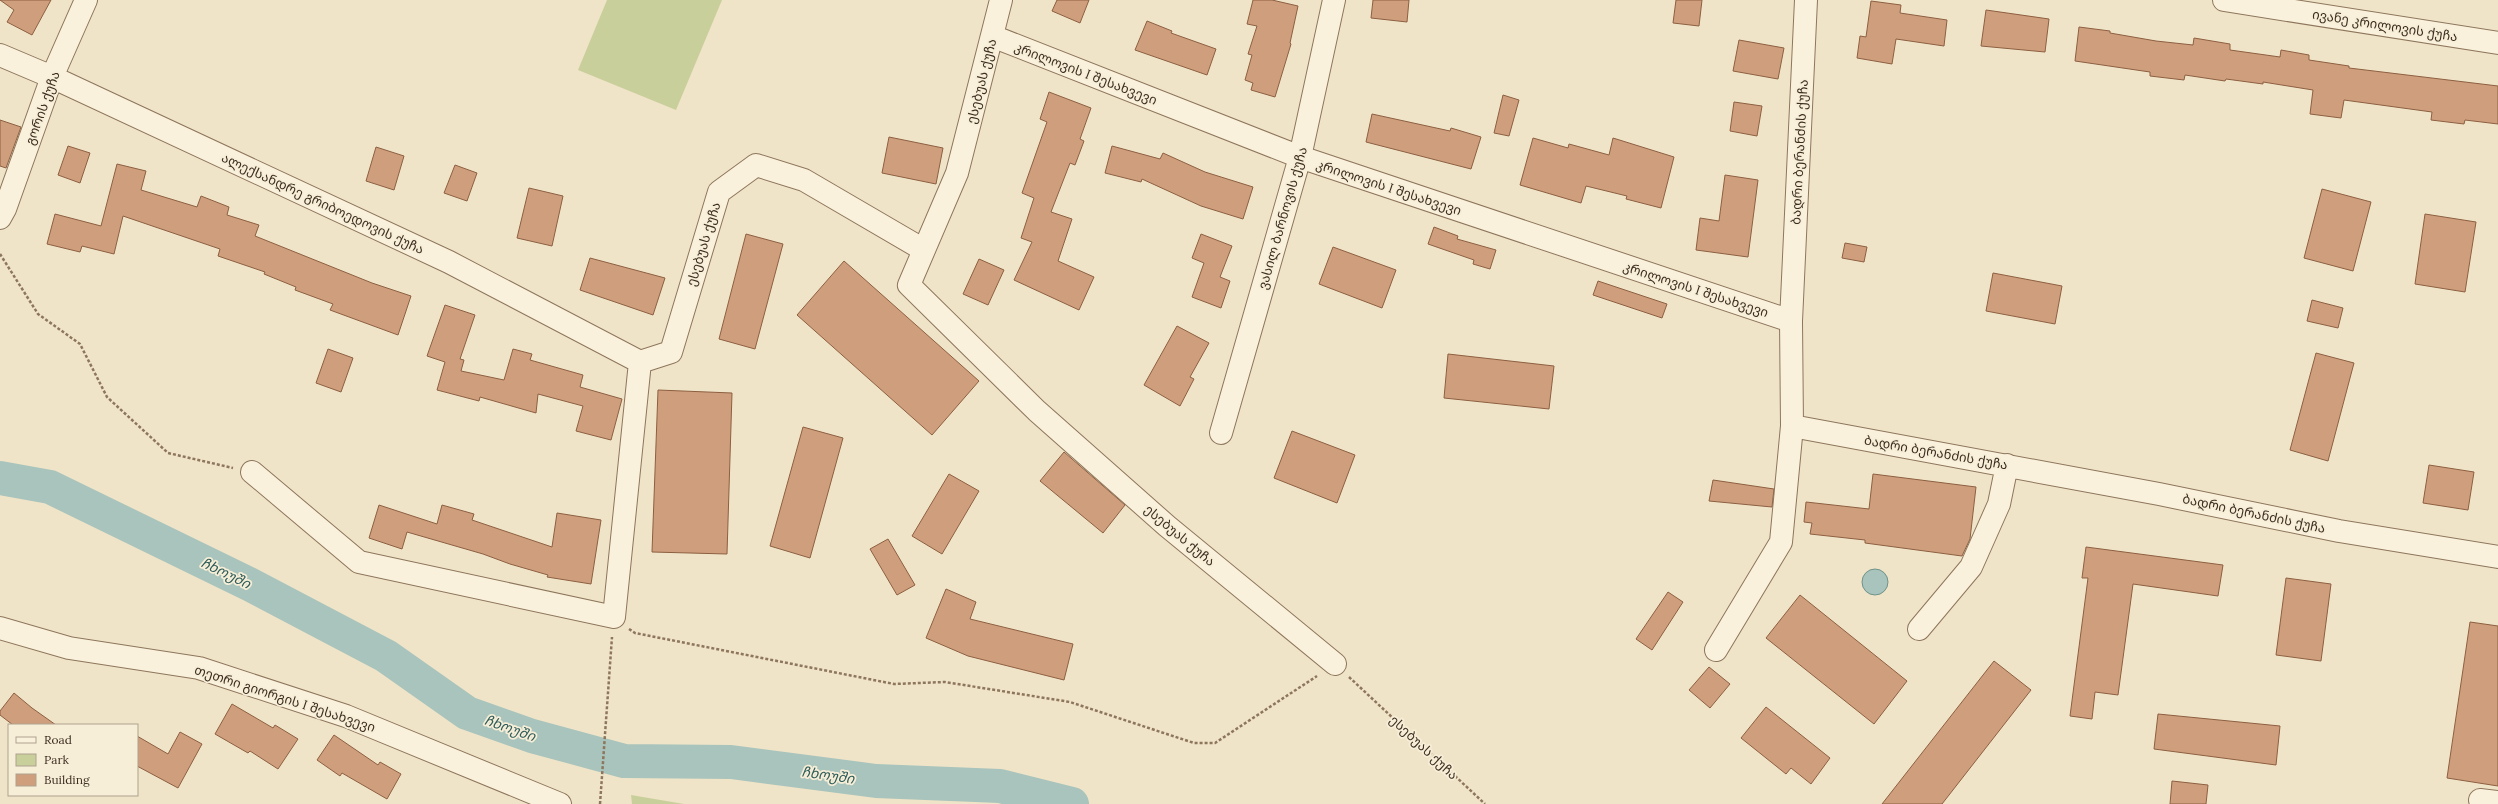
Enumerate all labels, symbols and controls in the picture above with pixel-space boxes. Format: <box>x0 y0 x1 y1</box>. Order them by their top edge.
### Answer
street label: ივანე კრილოვის ქუჩა <box>2311 6 2459 45</box>
street label: ესებუას ქუჩა <box>963 37 1000 125</box>
street label: კრილოვის I შესახვევი <box>1012 38 1160 109</box>
street label: გორის ქუჩა <box>21 69 64 147</box>
street label: ბადრი ბერანძის ქუჩა <box>1787 79 1812 225</box>
street label: ვასილ ბარნოვის ქუჩა <box>1254 145 1311 291</box>
street label: ალექსანდრე გრიბოედოვის ქუჩა <box>219 149 427 258</box>
street label: კრილოვის I შესახვევი <box>1314 156 1464 219</box>
street label: ესებუას ქუჩა <box>683 200 724 288</box>
street label: კრილოვის I შესახვევი <box>1621 258 1771 321</box>
street label: ბადრი ბერანძის ქუჩა <box>1863 431 2009 474</box>
street label: ბადრი ბერანძის ქუჩა <box>2181 490 2327 537</box>
street label: ესებუას ქუჩა <box>1141 501 1218 570</box>
water label: ჩხოუში <box>198 553 255 593</box>
street label: თეთრი გიორგის I შესახვევი <box>192 661 378 736</box>
water label: ჩხოუში <box>482 711 539 745</box>
street label: ესებუას ქუჩა <box>1386 711 1461 783</box>
legend <box>8 724 138 796</box>
text: Road <box>44 732 72 747</box>
text: Park <box>44 752 70 767</box>
water label: ჩხოუში <box>801 762 856 788</box>
text: Building <box>44 772 90 787</box>

